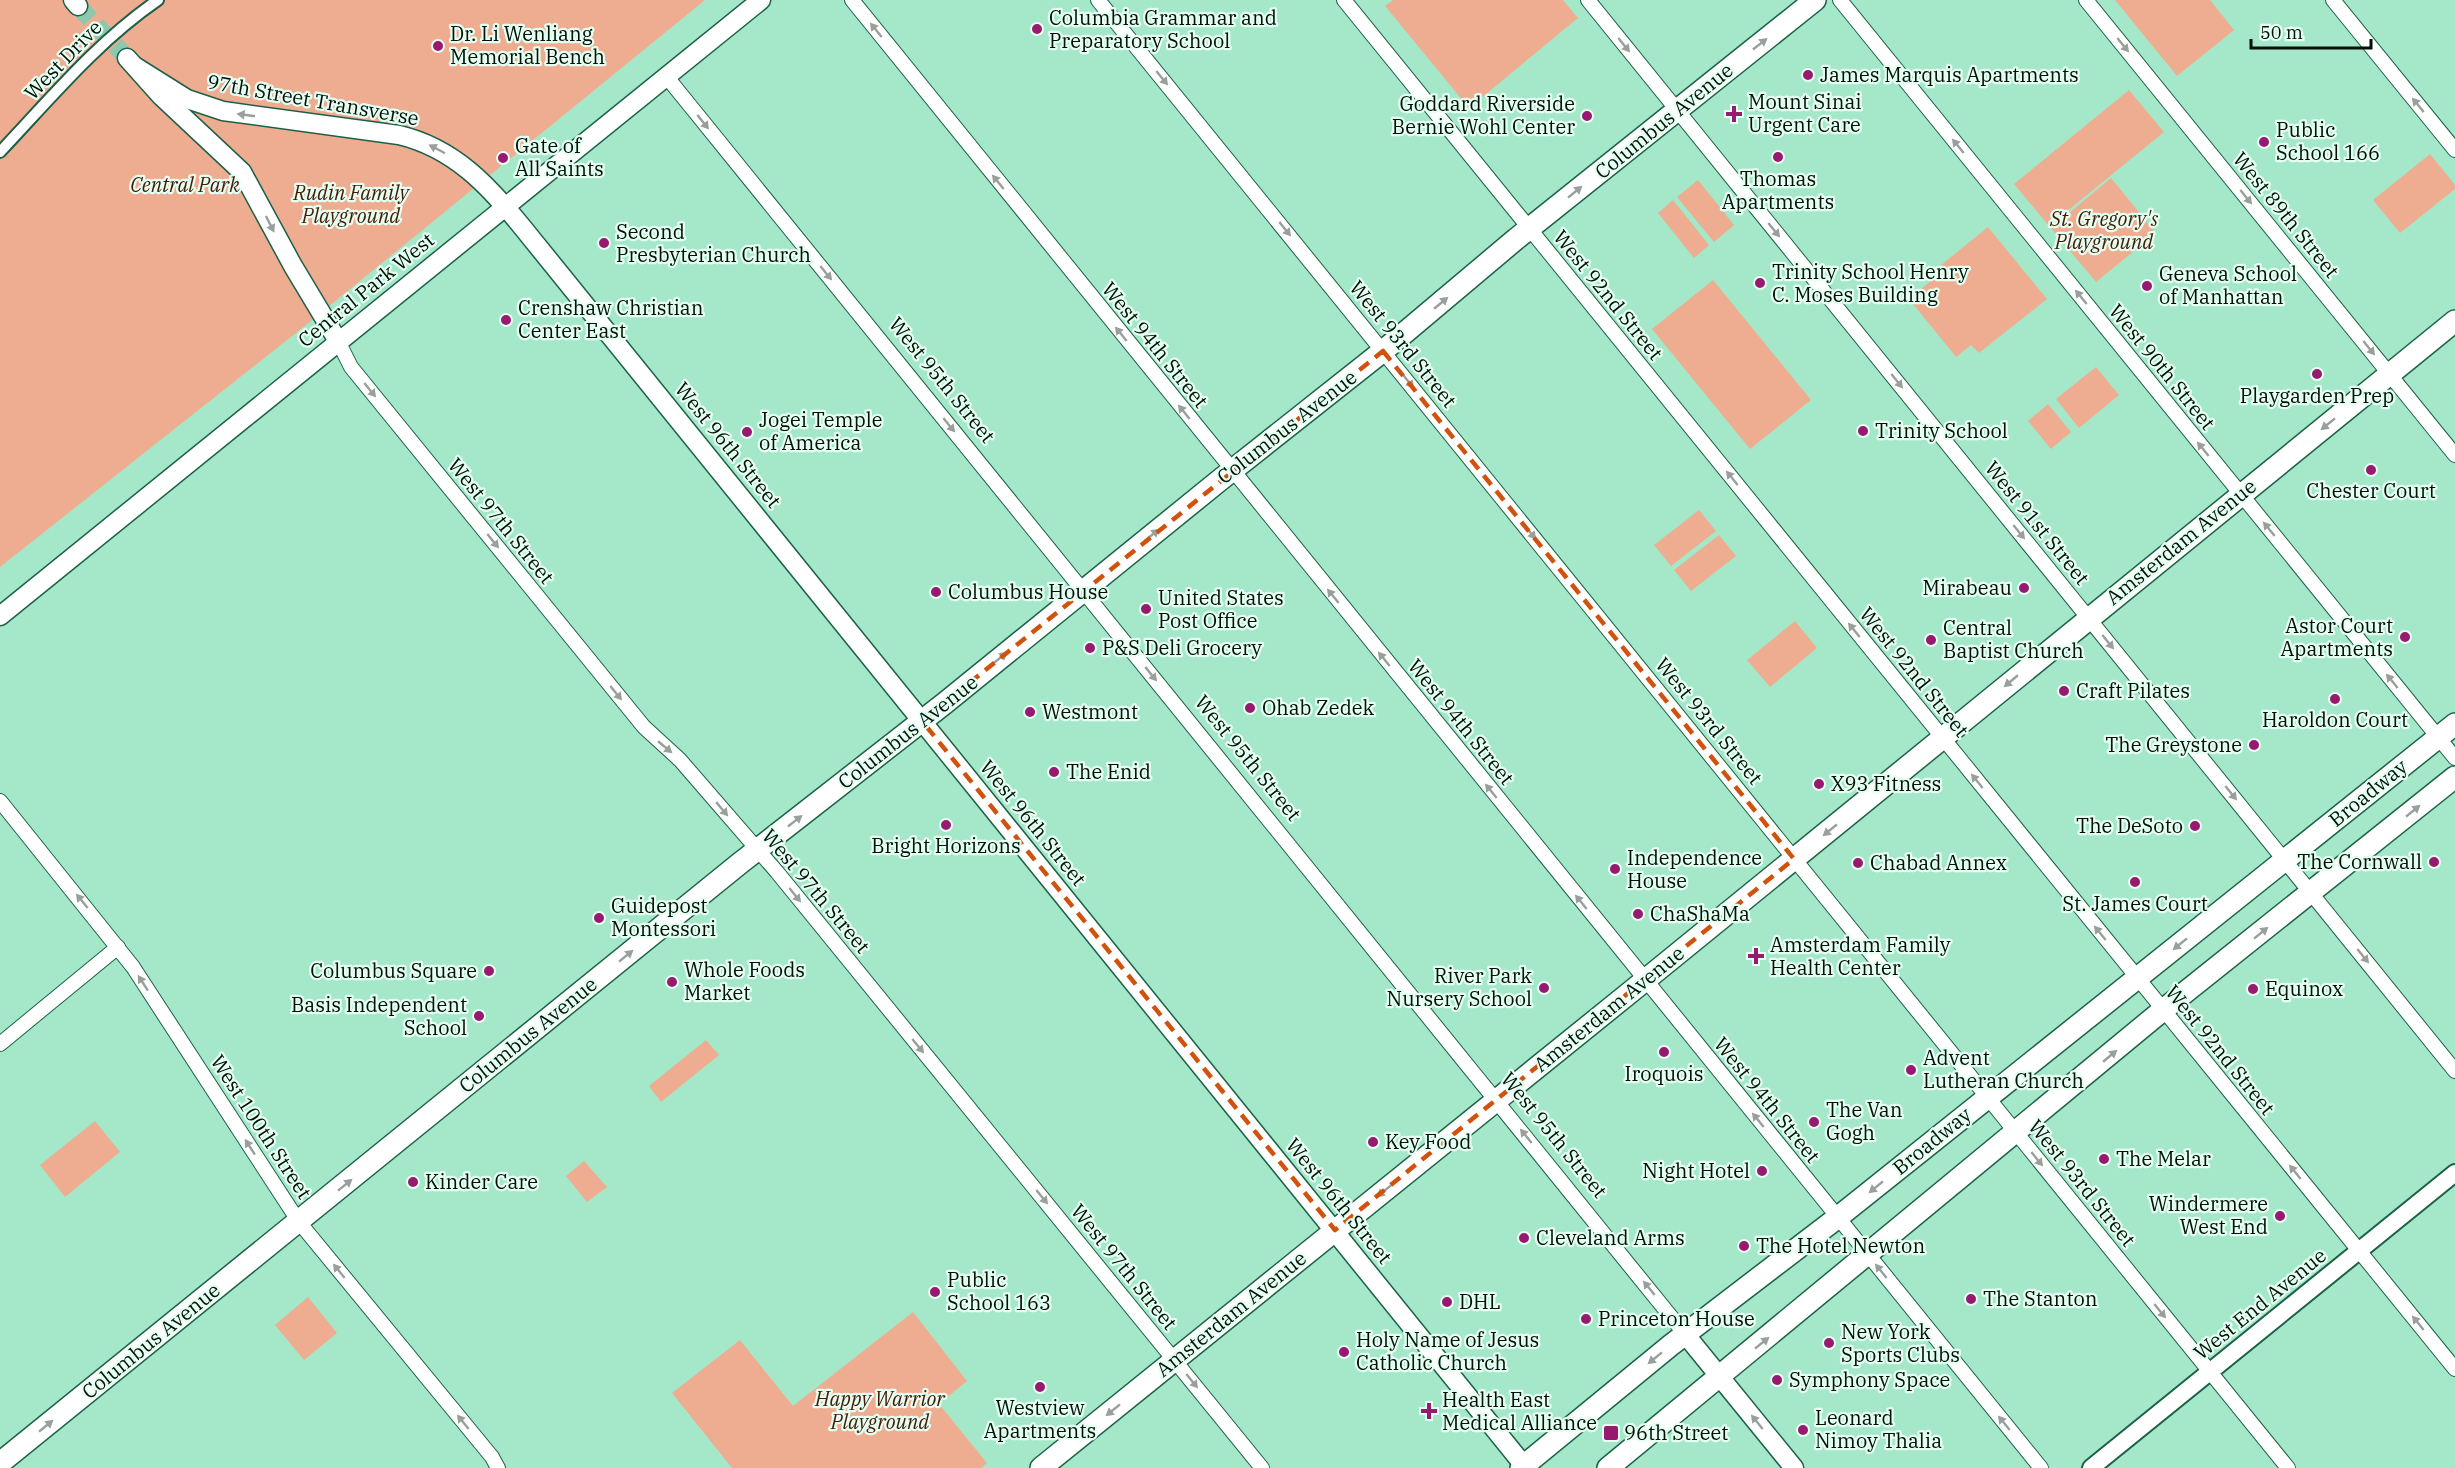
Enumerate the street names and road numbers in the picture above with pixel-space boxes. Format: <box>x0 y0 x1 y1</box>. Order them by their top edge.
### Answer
street label: West Drive <box>18 14 107 105</box>
street label: Columbus Avenue <box>1589 56 1738 185</box>
street label: 97th Street Transverse <box>205 68 421 131</box>
street label: West 89th Street <box>2227 146 2346 283</box>
street label: West 92nd Street <box>1547 224 1669 365</box>
street label: Central Park West <box>292 226 439 353</box>
street label: West 93rd Street <box>1344 274 1463 413</box>
street label: West 94th Street <box>1096 276 1215 413</box>
street label: West 90th Street <box>2103 298 2222 435</box>
street label: West 95th Street <box>883 311 1002 448</box>
street label: Columbus Avenue <box>1211 363 1362 490</box>
street label: West 96th Street <box>669 376 788 513</box>
street label: West 97th Street <box>442 452 561 589</box>
street label: West 91st Street <box>1979 455 2096 590</box>
street label: Amsterdam Avenue <box>2100 473 2262 611</box>
street label: West 92nd Street <box>1853 601 1975 742</box>
street label: West 93rd Street <box>1650 651 1769 790</box>
street label: West 94th Street <box>1402 653 1521 790</box>
street label: Columbus Avenue <box>832 668 983 795</box>
street label: West 95th Street <box>1189 689 1308 826</box>
street label: Broadway <box>2323 752 2413 833</box>
street label: West 96th Street <box>974 754 1093 891</box>
street label: West 97th Street <box>756 823 877 959</box>
street label: Amsterdam Avenue <box>1528 940 1690 1078</box>
street label: Columbus Avenue <box>453 970 602 1099</box>
street label: West 92nd Street <box>2159 979 2281 1120</box>
street label: West 94th Street <box>1708 1031 1827 1168</box>
street label: West 100th Street <box>205 1049 318 1204</box>
street label: West 95th Street <box>1495 1066 1614 1203</box>
street label: Broadway <box>1887 1100 1977 1181</box>
street label: West 93rd Street <box>2023 1113 2142 1252</box>
street label: West 96th Street <box>1280 1132 1399 1269</box>
street label: West 97th Street <box>1065 1198 1184 1335</box>
street label: West End Avenue <box>2188 1242 2332 1365</box>
street label: Amsterdam Avenue <box>1150 1245 1312 1383</box>
street label: Columbus Avenue <box>76 1276 225 1405</box>

